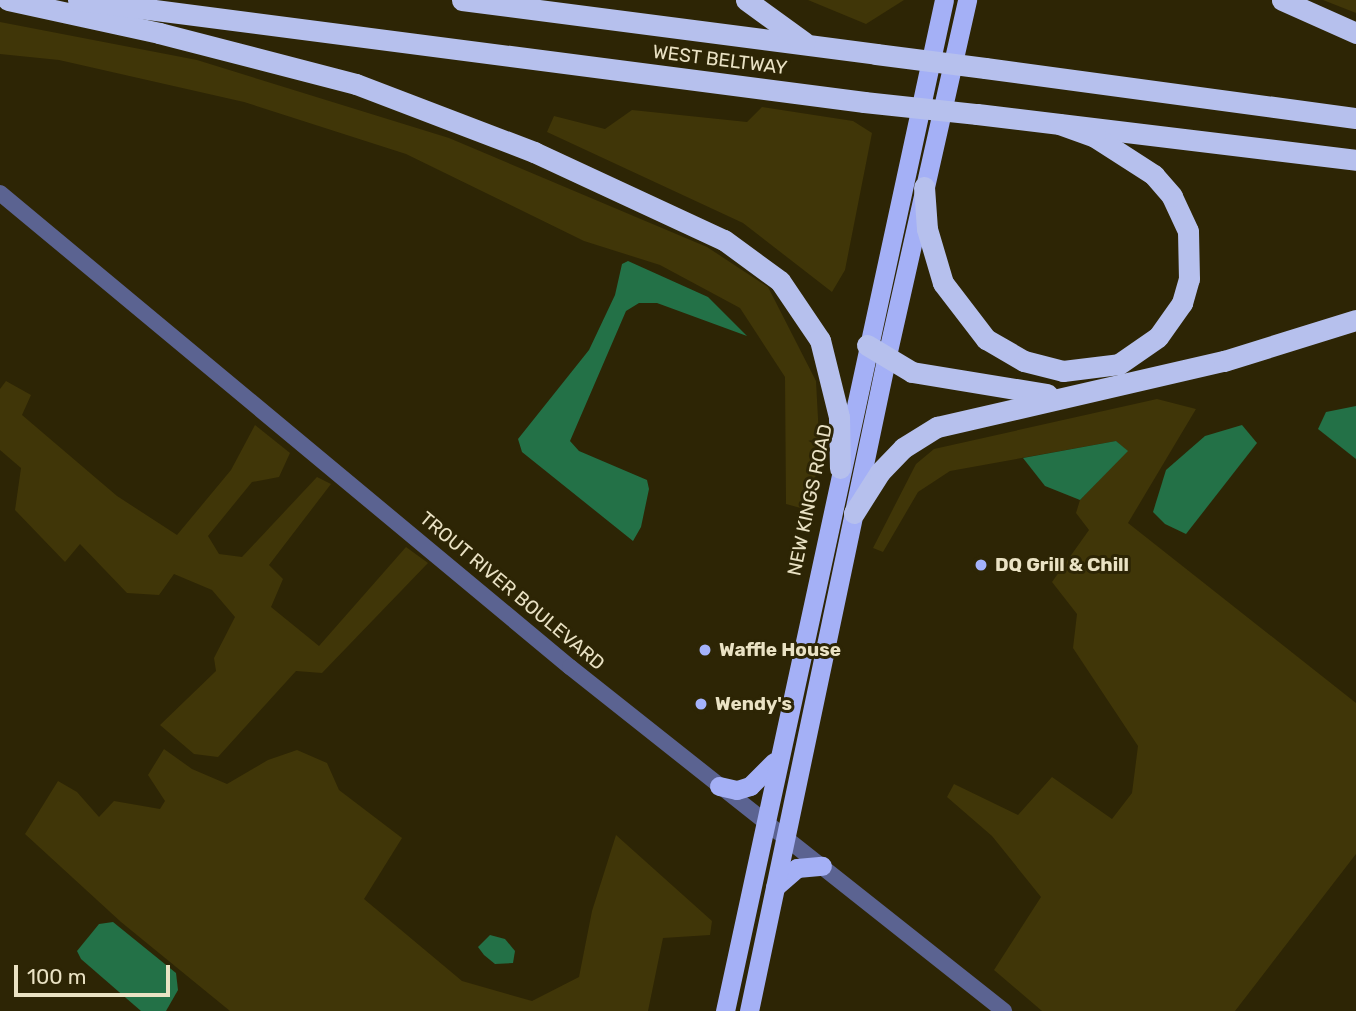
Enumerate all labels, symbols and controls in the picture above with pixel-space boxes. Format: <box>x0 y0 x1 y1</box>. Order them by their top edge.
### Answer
street label: WEST BELTWAY <box>651 40 789 80</box>
street label: NEW KINGS ROAD <box>783 422 837 578</box>
street label: TROUT RIVER BOULEVARD <box>415 507 609 675</box>
place label: DQ Grill & Chill <box>995 554 1129 576</box>
marker: DQ Grill & Chill <box>973 557 989 573</box>
place label: Waffle House <box>719 639 841 661</box>
marker: Waffle House <box>697 642 713 658</box>
place label: Wendy's <box>715 693 792 715</box>
marker: Wendy's <box>693 696 709 712</box>
scale bar <box>18 951 173 995</box>
text: 100 m <box>27 964 86 989</box>

